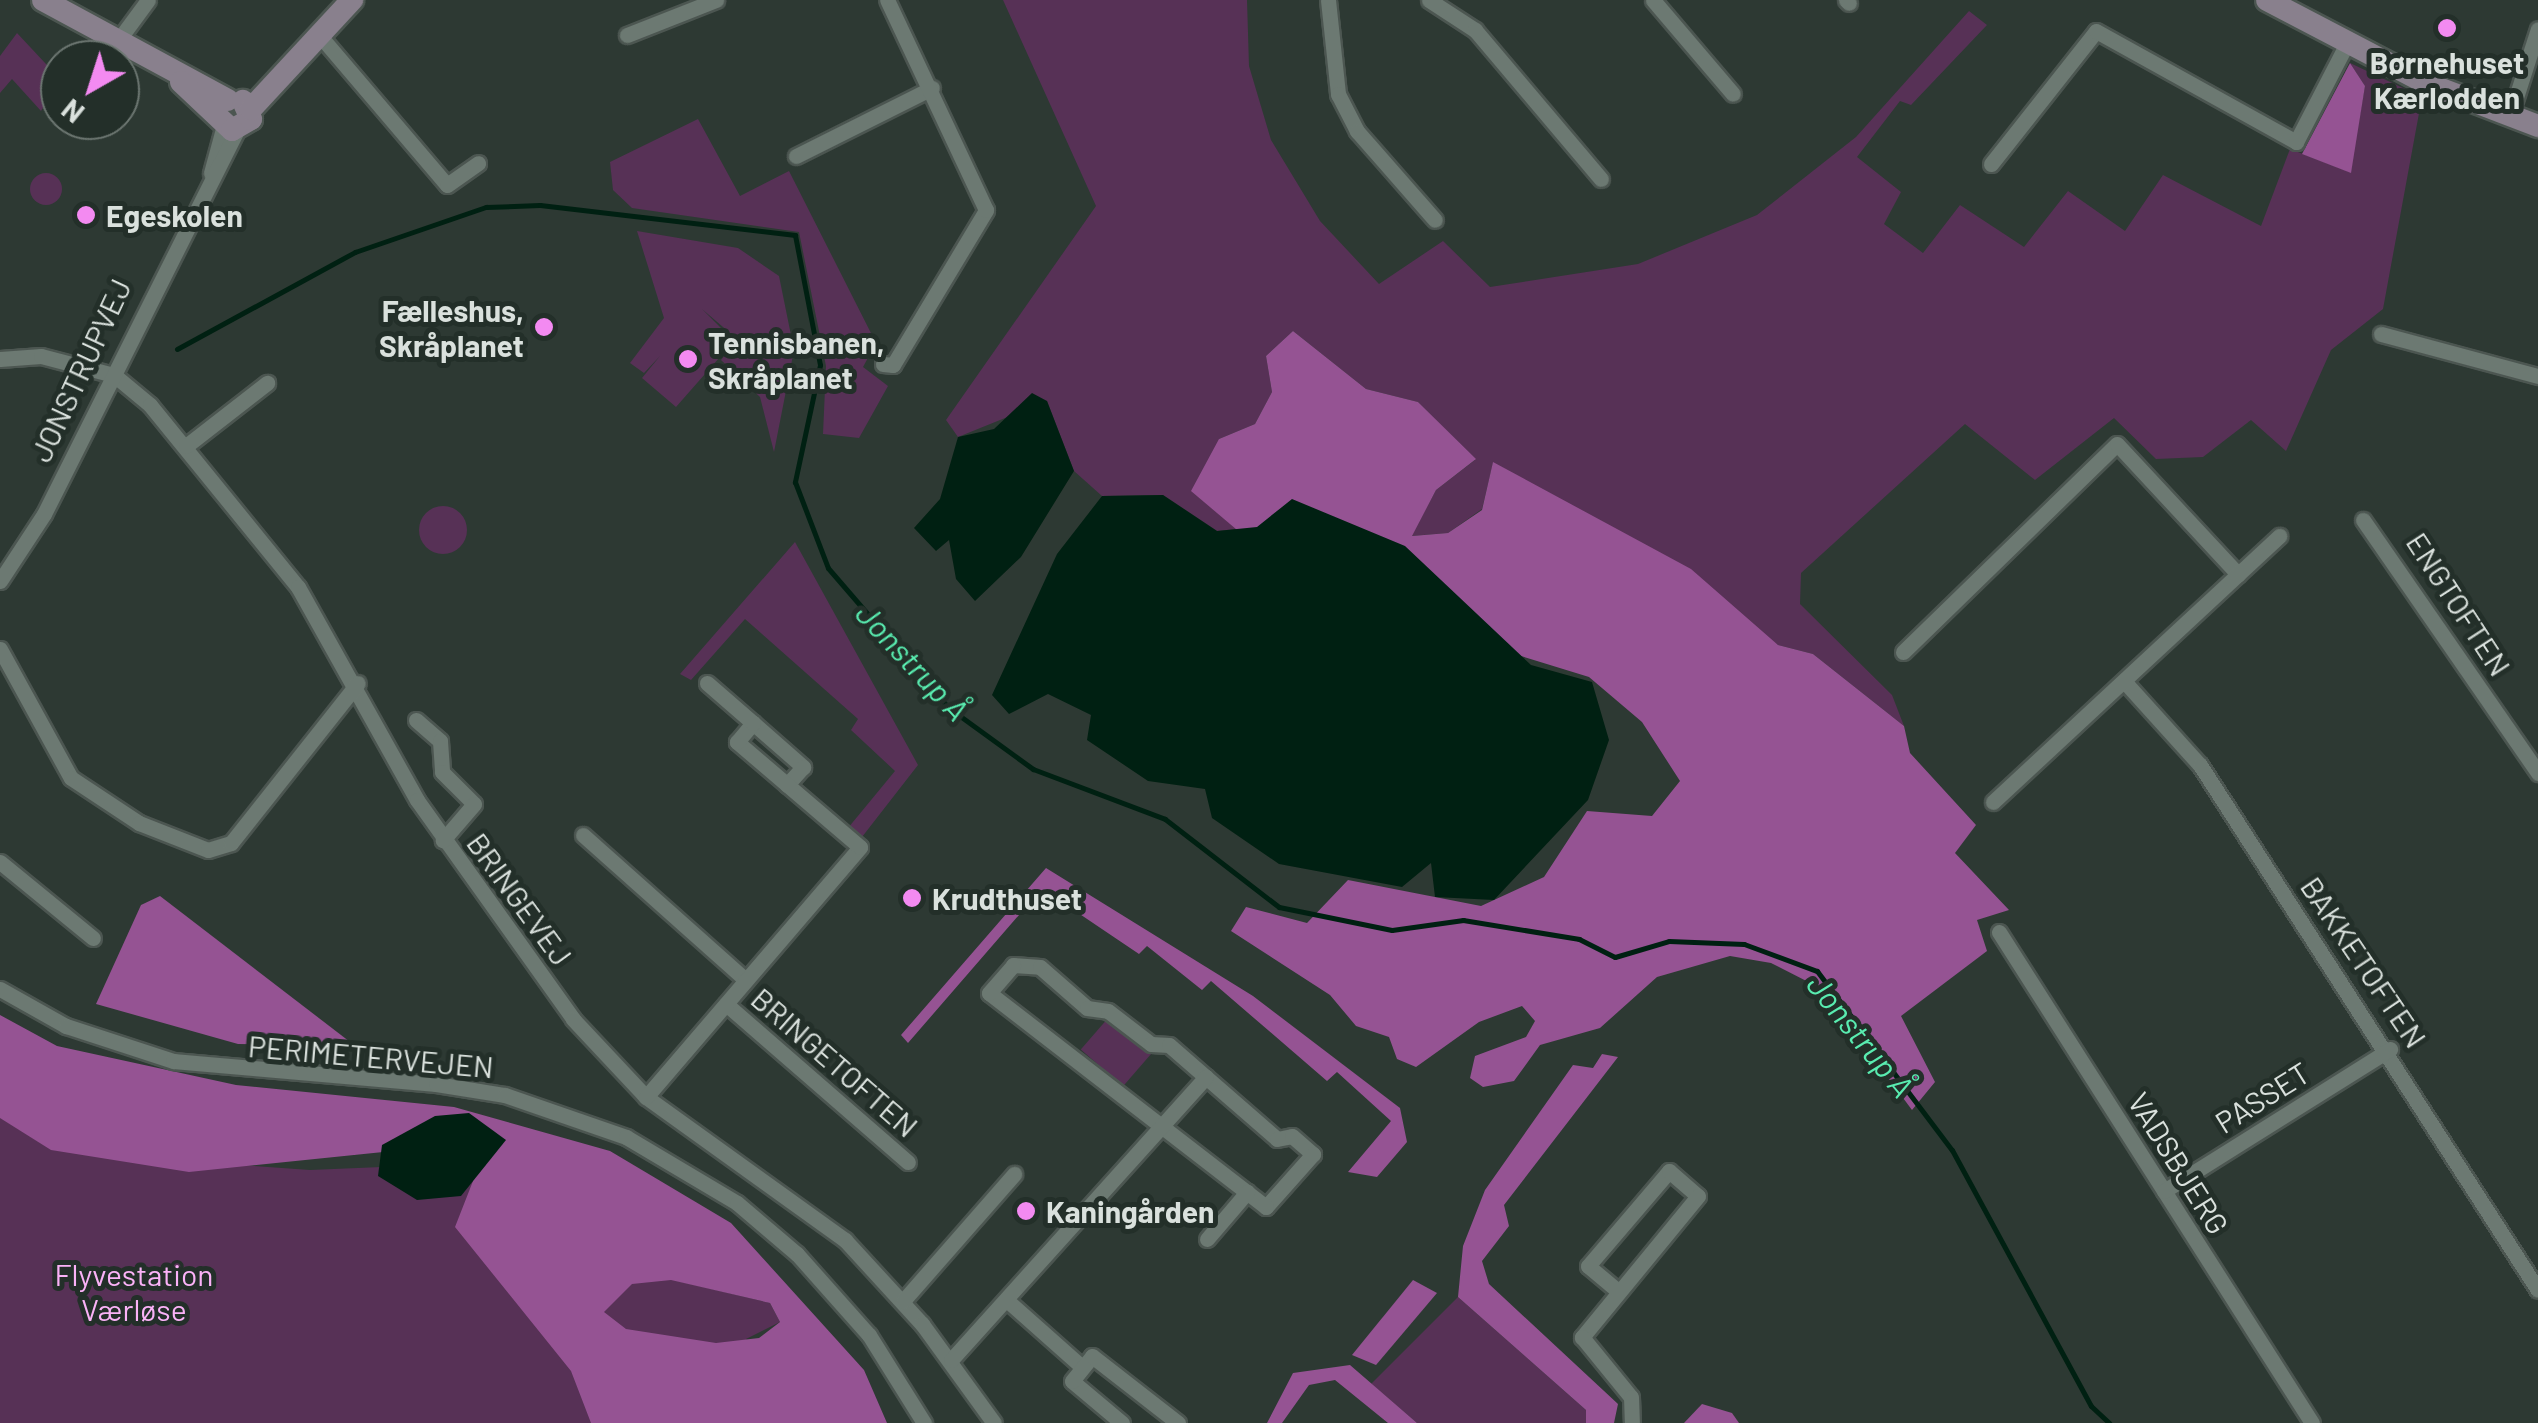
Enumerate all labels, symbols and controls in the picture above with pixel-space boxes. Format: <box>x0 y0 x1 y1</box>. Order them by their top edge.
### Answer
marker: Børnehuset Kærlodden <box>2436 17 2458 39</box>
north arrow <box>40 40 140 140</box>
place label: Børnehuset Kærlodden <box>2370 44 2524 114</box>
text: N <box>54 93 90 131</box>
place label: Egeskolen <box>106 197 243 233</box>
marker: Egeskolen <box>75 204 97 226</box>
street label: JONSTRUPVEJ <box>22 273 138 467</box>
place label: Fælleshus, Skråplanet <box>379 292 524 362</box>
marker: Fælleshus, Skråplanet <box>533 316 555 338</box>
place label: Tennisbanen, Skråplanet <box>708 324 885 394</box>
marker: Tennisbanen, Skråplanet <box>677 348 699 370</box>
street label: ENGTOFTEN <box>2399 526 2519 682</box>
water label: Jonstrup Å <box>849 594 977 728</box>
street label: BRINGEVEJ <box>460 826 580 972</box>
street label: BAKKETOFTEN <box>2294 870 2434 1054</box>
place label: Krudthuset <box>932 880 1082 916</box>
marker: Krudthuset <box>901 887 923 909</box>
water label: Jonstrup Å <box>1800 965 1922 1105</box>
street label: BRINGETOFTEN <box>744 980 926 1144</box>
street label: PERIMETERVEJEN <box>247 1027 495 1085</box>
street label: PASSET <box>2208 1054 2316 1140</box>
street label: VADSBJERG <box>2121 1086 2237 1240</box>
place label: Kaningården <box>1046 1193 1214 1229</box>
marker: Kaningården <box>1015 1200 1037 1222</box>
park label: Flyvestation Værløse <box>55 1256 213 1326</box>

